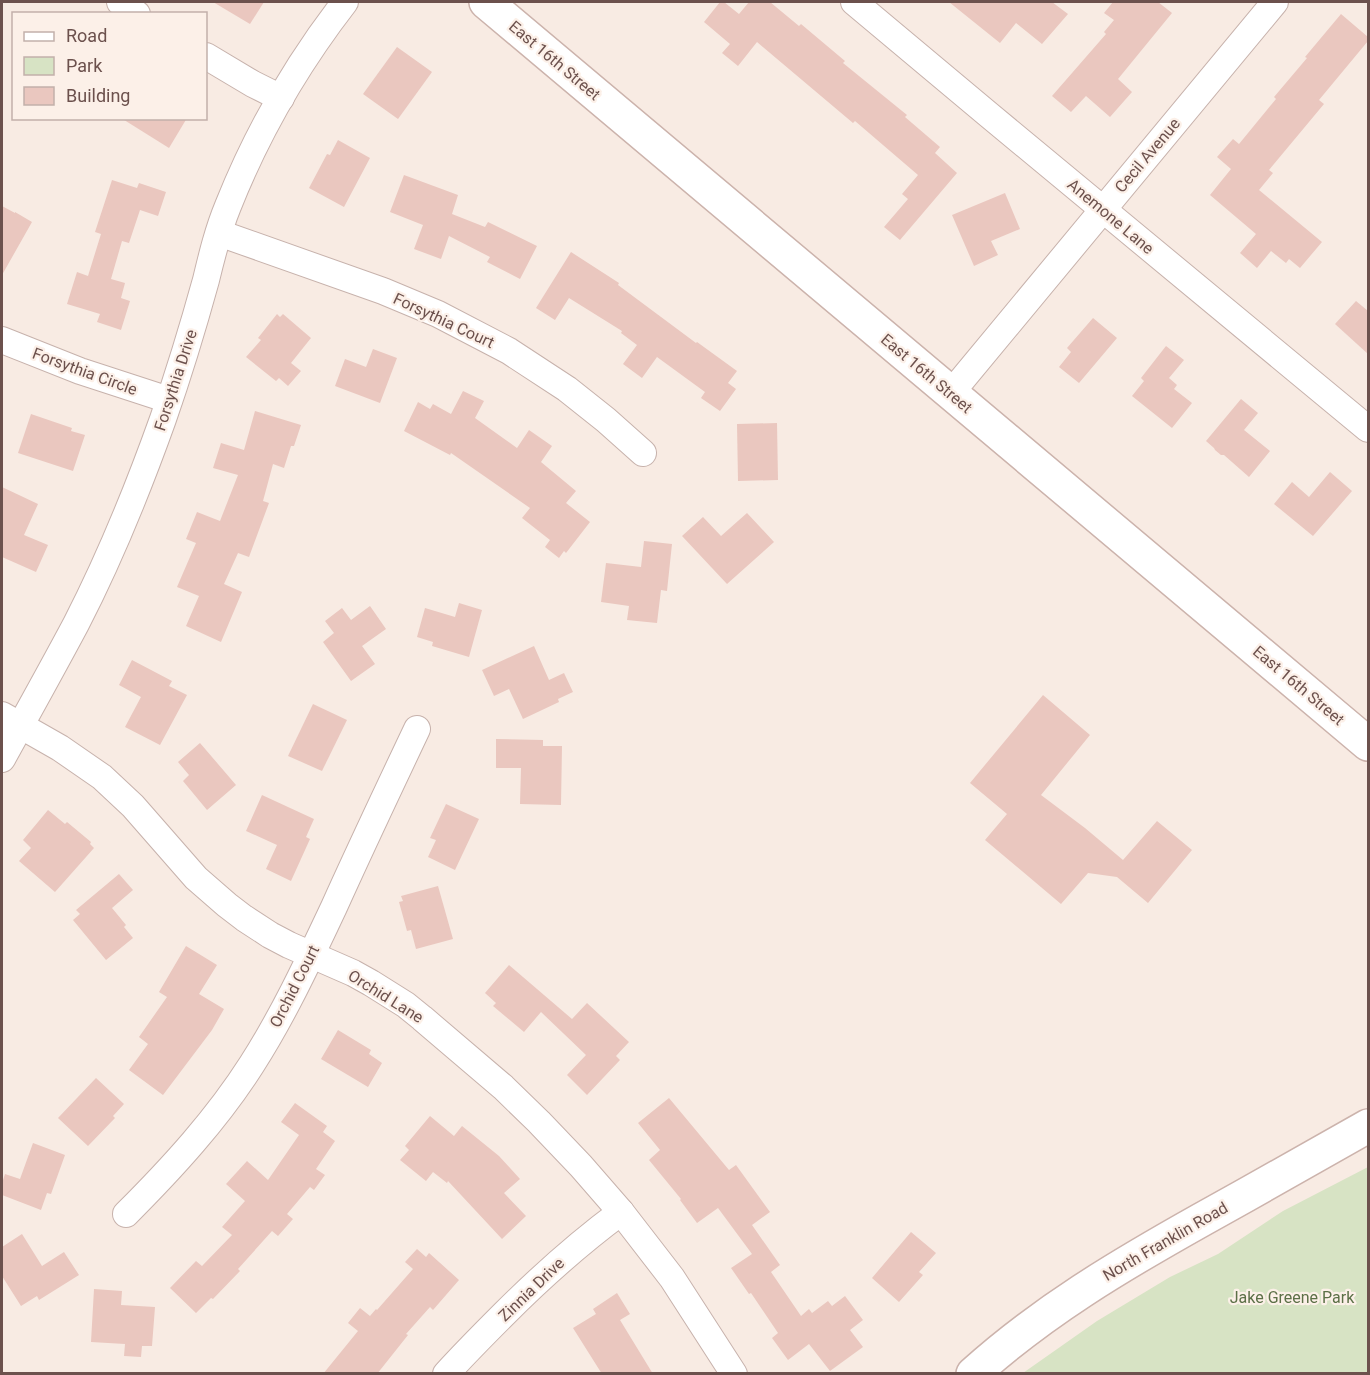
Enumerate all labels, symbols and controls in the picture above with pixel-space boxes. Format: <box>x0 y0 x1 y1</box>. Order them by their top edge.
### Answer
legend <box>12 12 207 120</box>
street label: East 16th Street <box>505 17 604 104</box>
text: Road <box>66 25 107 46</box>
text: Park <box>66 55 103 76</box>
text: Building <box>66 85 130 106</box>
street label: Cecil Avenue <box>1111 114 1184 196</box>
street label: Anemone Lane <box>1064 175 1158 258</box>
street label: Forsythia Court <box>390 289 497 352</box>
street label: Forsythia Drive <box>150 327 201 433</box>
street label: East 16th Street <box>877 330 976 417</box>
street label: Forsythia Circle <box>30 344 140 399</box>
street label: East 16th Street <box>1249 642 1348 729</box>
street label: Orchid Court <box>266 942 323 1031</box>
street label: Orchid Lane <box>345 966 427 1027</box>
street label: North Franklin Road <box>1099 1198 1231 1285</box>
street label: Zinnia Drive <box>495 1253 568 1325</box>
park label: Jake Greene Park <box>1230 1288 1355 1307</box>

